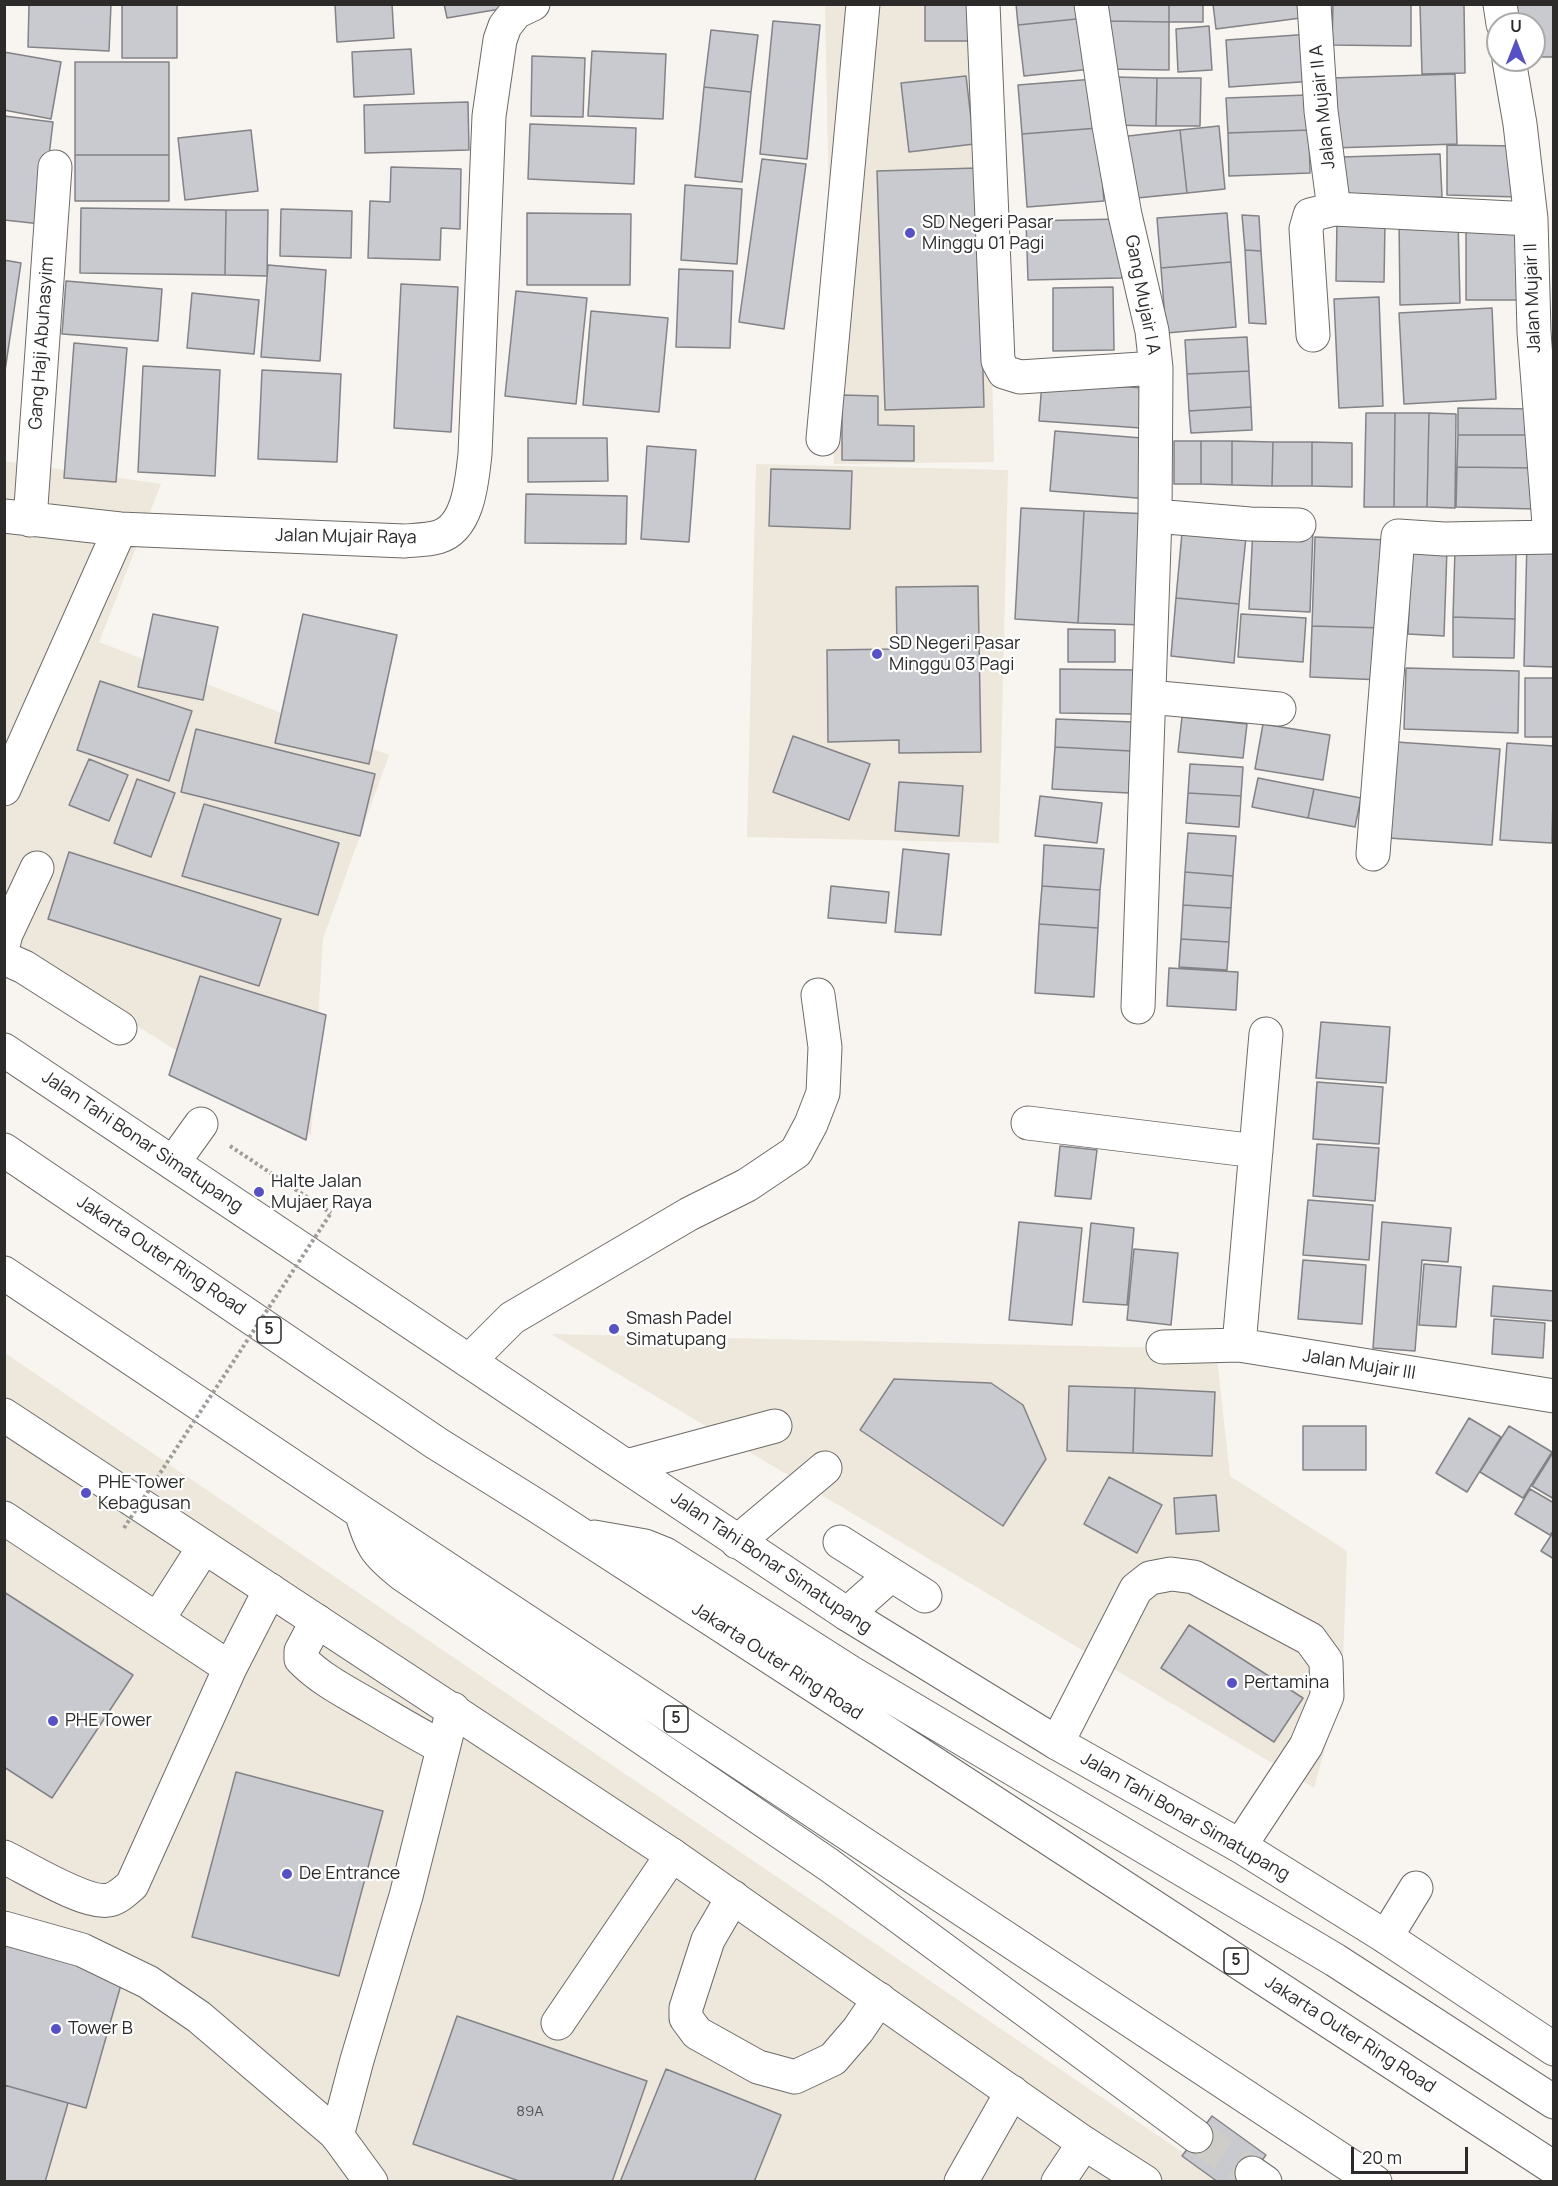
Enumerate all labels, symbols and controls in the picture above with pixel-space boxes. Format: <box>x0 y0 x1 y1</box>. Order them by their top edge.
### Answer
north arrow <box>1486 12 1546 72</box>
text: U <box>1510 15 1522 37</box>
street label: Jalan Mujair II A <box>1306 44 1340 170</box>
place label: SD Negeri Pasar Minggu 01 Pagi <box>922 212 1053 254</box>
marker: SD Negeri Pasar Minggu 01 Pagi <box>903 226 917 240</box>
street label: Gang Mujair I A <box>1120 233 1164 357</box>
street label: Jalan Mujair II <box>1520 243 1546 353</box>
street label: Gang Haji Abuhasyim <box>25 256 59 430</box>
street label: Jalan Mujair Raya <box>275 525 417 549</box>
place label: SD Negeri Pasar Minggu 03 Pagi <box>889 633 1020 676</box>
marker: SD Negeri Pasar Minggu 03 Pagi <box>870 647 884 661</box>
street label: Jalan Tahi Bonar Simatupang <box>37 1067 247 1217</box>
place label: Halte Jalan Mujaer Raya <box>271 1171 372 1214</box>
marker: Halte Jalan Mujaer Raya <box>252 1185 266 1199</box>
street label: Jakarta Outer Ring Road <box>73 1191 249 1321</box>
place label: Smash Padel Simatupang <box>626 1308 732 1350</box>
road number: 5 <box>257 1317 281 1343</box>
marker: Smash Padel Simatupang <box>607 1322 621 1336</box>
street label: Jalan Mujair III <box>1301 1345 1417 1385</box>
place label: PHE Tower Kebagusan <box>98 1472 191 1514</box>
marker: PHE Tower Kebagusan <box>79 1486 93 1500</box>
street label: Jalan Tahi Bonar Simatupang <box>666 1488 876 1638</box>
street label: Jakarta Outer Ring Road <box>688 1599 866 1725</box>
place label: Pertamina <box>1244 1672 1329 1694</box>
marker: Pertamina <box>1225 1676 1239 1690</box>
road number: 5 <box>664 1706 688 1732</box>
place label: PHE Tower <box>65 1710 152 1732</box>
marker: PHE Tower <box>46 1714 60 1728</box>
street label: Jalan Tahi Bonar Simatupang <box>1077 1748 1293 1886</box>
place label: De Entrance <box>299 1863 400 1885</box>
marker: De Entrance <box>280 1867 294 1881</box>
road number: 5 <box>1224 1948 1248 1974</box>
street label: Jakarta Outer Ring Road <box>1261 1972 1439 2098</box>
place label: Tower B <box>68 2018 133 2040</box>
marker: Tower B <box>49 2022 63 2036</box>
house number: 89A <box>516 2103 544 2121</box>
scale bar <box>1354 2135 1471 2173</box>
text: 20 m <box>1362 2145 1402 2169</box>

